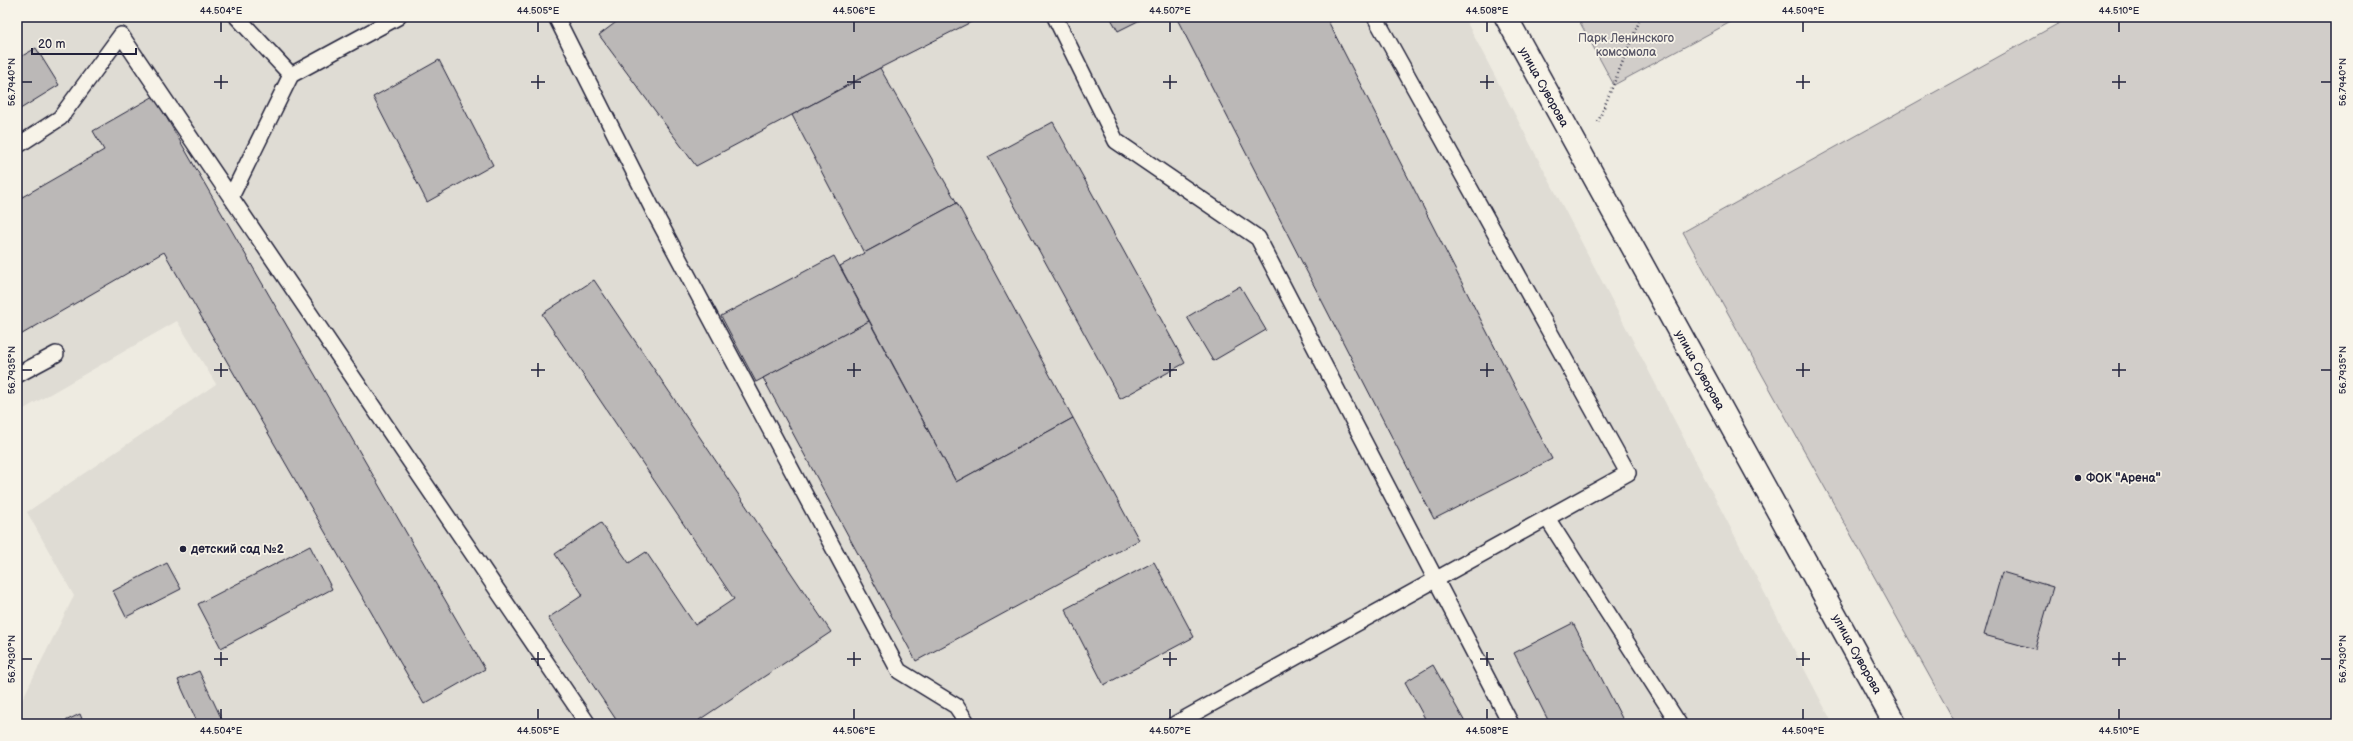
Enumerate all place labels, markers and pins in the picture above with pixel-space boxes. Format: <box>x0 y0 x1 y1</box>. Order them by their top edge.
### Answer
place label: ФОК "Арена" <box>2086 471 2161 486</box>
marker: ФОК "Арена" <box>2073 473 2083 483</box>
place label: детский сад №2 <box>190 542 285 557</box>
marker: детский сад №2 <box>178 544 188 554</box>

